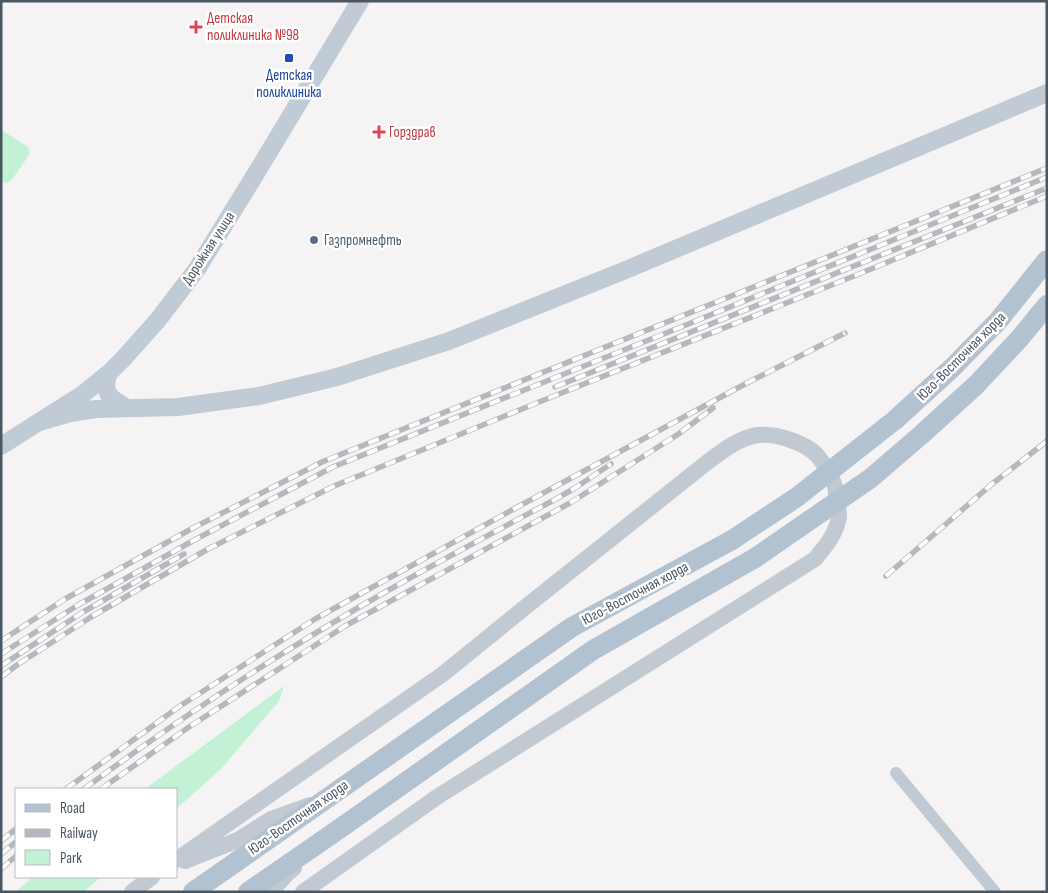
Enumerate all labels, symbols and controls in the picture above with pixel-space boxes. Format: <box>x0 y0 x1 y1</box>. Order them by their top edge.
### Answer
place label: Детская поликлиника №98 <box>207 9 299 45</box>
marker: Детская поликлиника №98 <box>189 20 203 34</box>
marker: Детская поликлиника <box>283 52 295 64</box>
place label: Детская поликлиника <box>256 66 322 102</box>
place label: Горздрав <box>389 123 436 142</box>
marker: Горздрав <box>373 126 385 138</box>
street label: Дорожная улица <box>178 208 239 288</box>
place label: Газпромнефть <box>324 231 402 250</box>
marker: Газпромнефть <box>308 234 320 246</box>
street label: Юго-Восточная хорда <box>913 308 1010 405</box>
street label: Юго-Восточная хорда <box>579 557 692 630</box>
street label: Юго-Восточная хорда <box>244 776 352 859</box>
legend <box>15 788 178 878</box>
text: Road <box>60 799 85 818</box>
text: Railway <box>60 824 98 843</box>
text: Park <box>60 849 82 868</box>

